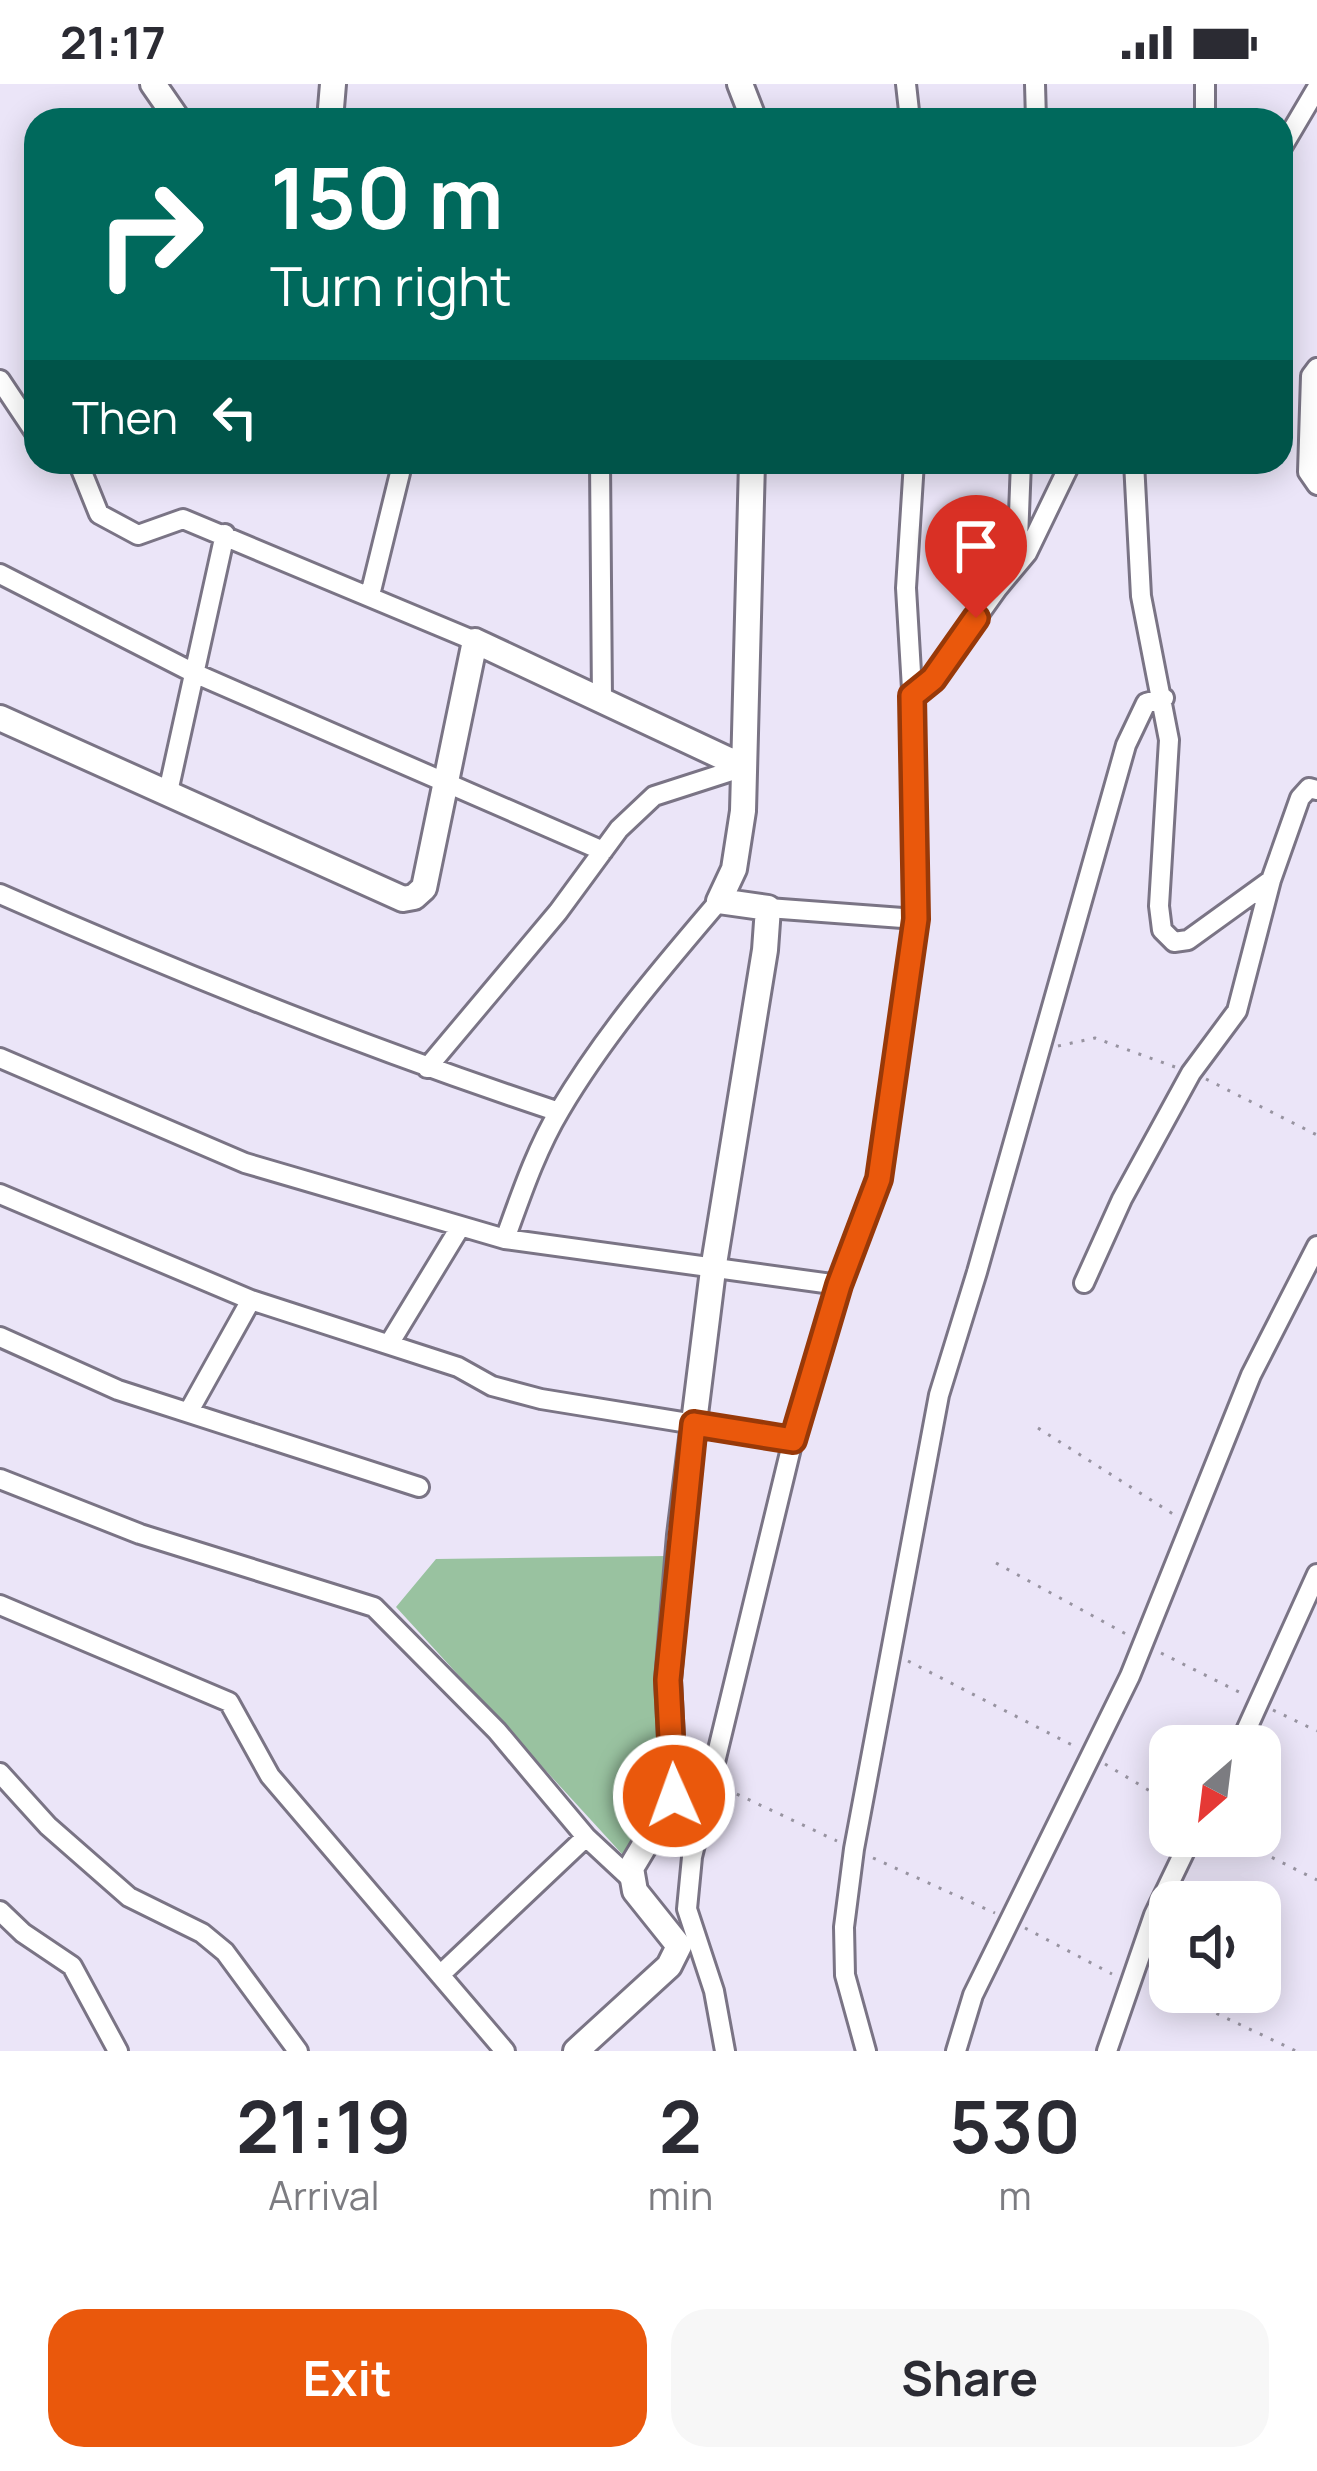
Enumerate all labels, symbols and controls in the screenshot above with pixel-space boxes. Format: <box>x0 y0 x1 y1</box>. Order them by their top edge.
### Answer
text: 21:17 <box>60 11 166 73</box>
text: 150 m <box>270 139 504 254</box>
icon: right <box>72 156 228 312</box>
text: Turn right <box>270 248 512 322</box>
icon: left <box>202 384 268 450</box>
text: Then <box>72 386 178 448</box>
pin <box>925 495 1027 618</box>
icon: arrive <box>943 513 1009 579</box>
north arrow <box>1149 1725 1281 1857</box>
map controls <box>1149 1725 1281 2013</box>
position arrow <box>611 1733 737 1859</box>
button: sound <box>1149 1881 1281 2013</box>
text: 21:19 <box>236 2076 412 2175</box>
text: 2 <box>659 2076 702 2175</box>
text: 530 <box>949 2076 1081 2175</box>
text: Arrival <box>268 2168 380 2222</box>
text: min <box>648 2168 713 2222</box>
text: m <box>999 2168 1032 2222</box>
button: Exit <box>48 2309 647 2447</box>
button: Share <box>671 2309 1269 2447</box>

